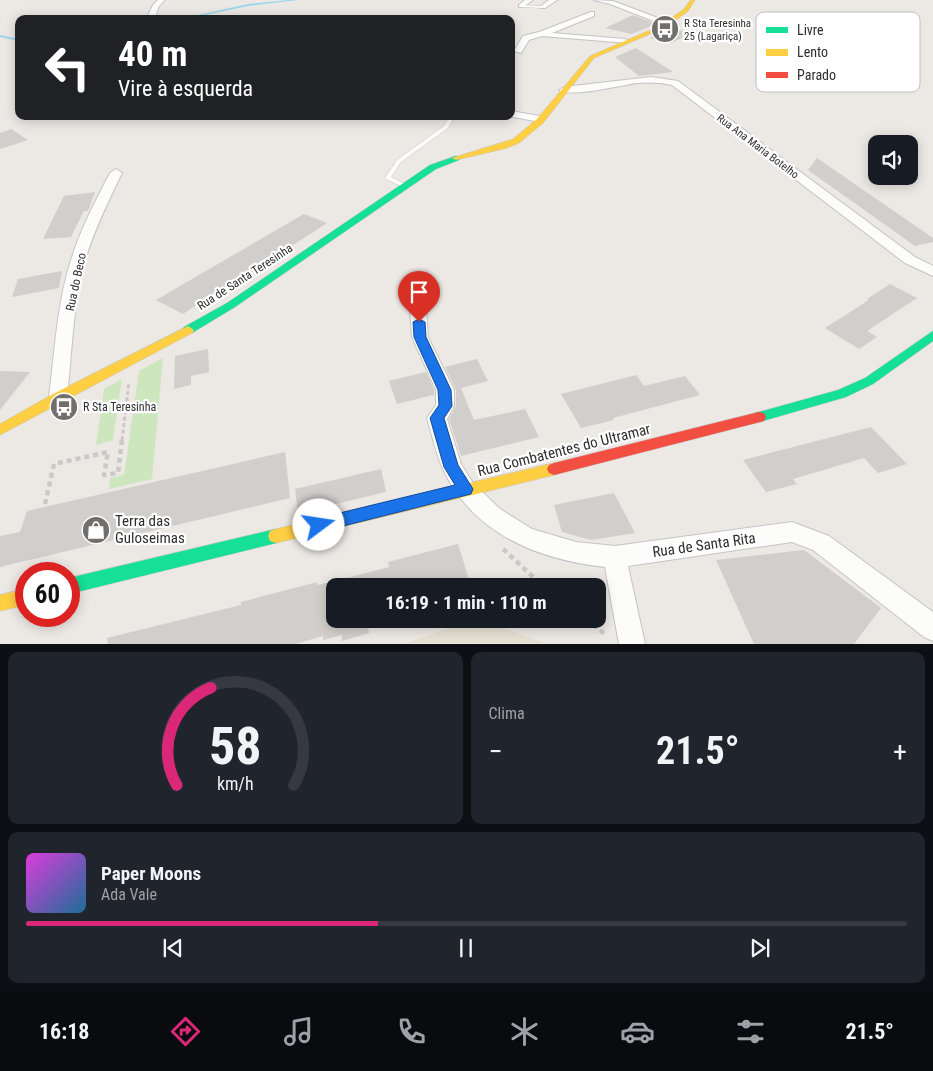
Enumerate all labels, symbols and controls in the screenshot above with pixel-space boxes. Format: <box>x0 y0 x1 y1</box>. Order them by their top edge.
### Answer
legend <box>756 12 920 92</box>
bus stop icon: R Sta Teresinha 25 (Lagariça) <box>650 14 680 44</box>
place label: R Sta Teresinha 25 (Lagariça) <box>684 17 751 43</box>
text: Livre <box>797 22 824 38</box>
text: 40 m <box>118 34 187 75</box>
icon: left <box>35 35 100 100</box>
text: Lento <box>797 44 828 60</box>
text: Parado <box>797 67 836 83</box>
text: Vire à esquerda <box>118 76 253 101</box>
street label: Rua Ana Maria Botelho <box>714 111 802 182</box>
map controls <box>868 135 918 185</box>
button: sound <box>868 135 918 185</box>
street label: Rua de Santa Teresinha <box>195 241 295 313</box>
street label: Rua do Beco <box>63 252 89 312</box>
pin <box>398 271 440 322</box>
icon: arrive <box>405 278 433 306</box>
bus stop icon: R Sta Teresinha <box>49 392 79 422</box>
place label: R Sta Teresinha <box>83 400 156 414</box>
street label: Rua Combatentes do Ultramar <box>476 420 653 480</box>
position arrow <box>292 498 344 550</box>
place label: Terra das Guloseimas <box>115 512 185 547</box>
shop icon: Terra das Guloseimas <box>81 515 111 545</box>
street label: Rua de Santa Rita <box>651 529 757 561</box>
speed limit sign: 60 <box>15 562 80 627</box>
text: 16:19 · 1 min · 110 m <box>385 591 547 614</box>
text: Clima <box>489 704 525 723</box>
text: 58 <box>209 716 262 777</box>
text: 21.5° <box>656 729 740 773</box>
text: − <box>489 735 503 768</box>
text: + <box>893 735 907 768</box>
text: km/h <box>217 773 254 794</box>
text: Paper Moons <box>101 862 201 885</box>
text: Ada Vale <box>101 885 157 904</box>
icon: previous <box>159 934 187 962</box>
icon: pause <box>452 934 480 962</box>
icon: next <box>746 934 774 962</box>
icon: directions <box>168 1014 203 1049</box>
icon: music <box>281 1014 316 1049</box>
icon: phone <box>394 1014 429 1049</box>
icon: climate <box>507 1014 542 1049</box>
icon: car <box>620 1014 655 1049</box>
icon: filters <box>733 1014 768 1049</box>
text: 16:18 <box>39 1019 90 1044</box>
text: 21.5° <box>846 1019 894 1044</box>

